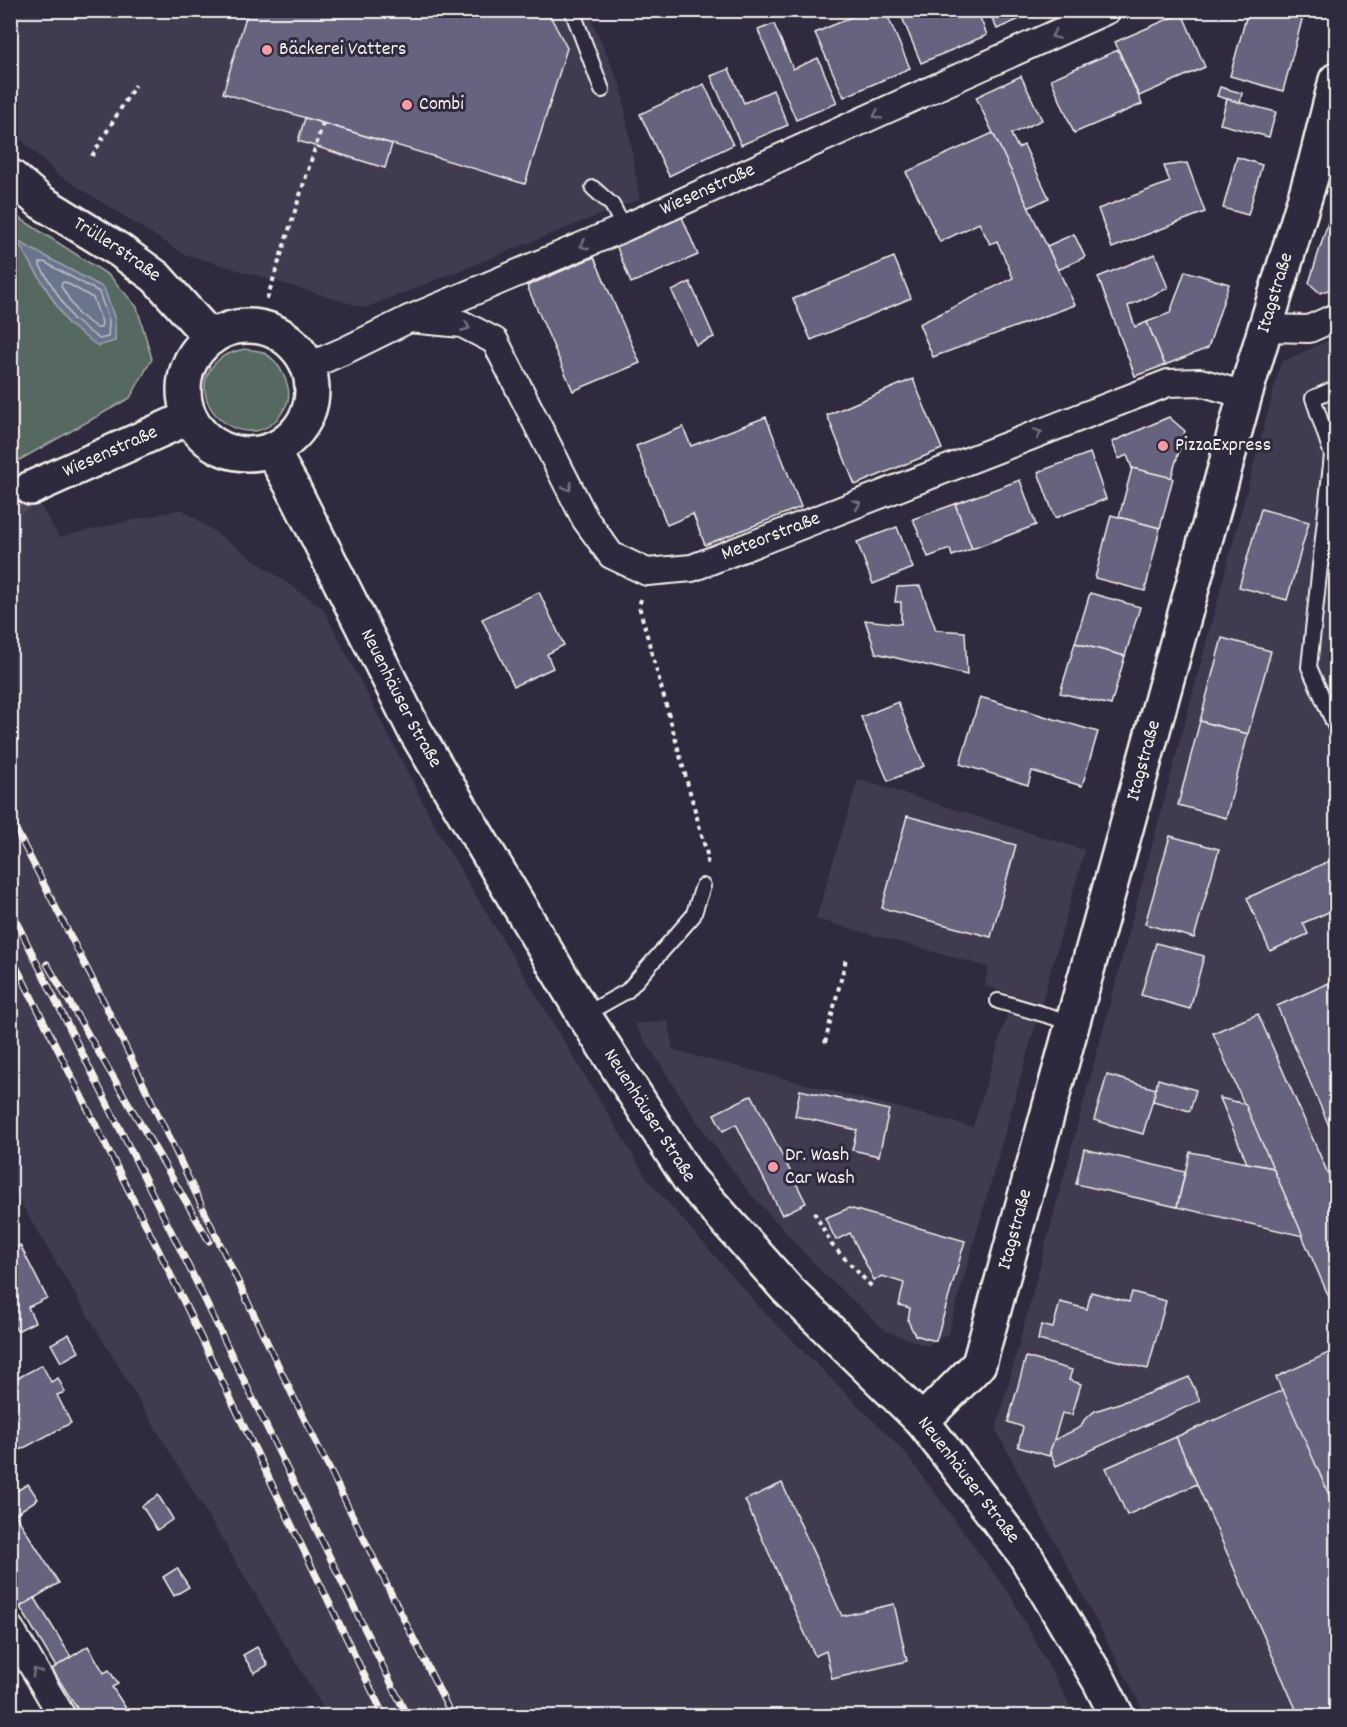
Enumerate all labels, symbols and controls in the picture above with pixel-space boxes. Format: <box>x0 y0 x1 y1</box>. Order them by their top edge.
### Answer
one-way arrow <box>1050 27 1061 39</box>
place label: Bäckerei Vatters <box>279 36 406 64</box>
marker: Bäckerei Vatters <box>260 43 274 57</box>
place label: Combi <box>419 91 464 119</box>
marker: Combi <box>400 98 414 112</box>
one-way arrow <box>872 107 883 119</box>
street label: Wiesenstraße <box>656 157 760 224</box>
street label: Trüllerstraße <box>67 211 166 290</box>
one-way arrow <box>579 238 590 250</box>
street label: Itagstraße <box>1251 249 1301 337</box>
one-way arrow <box>460 320 471 332</box>
street label: Wiesenstraße <box>58 419 163 486</box>
one-way arrow <box>1033 428 1043 441</box>
place label: PizzaExpress <box>1175 432 1271 460</box>
marker: PizzaExpress <box>1156 439 1170 453</box>
one-way arrow <box>561 481 573 492</box>
one-way arrow <box>850 499 861 511</box>
street label: Meteorstraße <box>717 505 825 569</box>
street label: Neuenhäuser Straße <box>352 624 448 774</box>
street label: Itagstraße <box>1120 717 1169 804</box>
street label: Neuenhäuser Straße <box>595 1044 702 1189</box>
place label: Dr. Wash Car Wash <box>785 1142 855 1193</box>
marker: Dr. Wash Car Wash <box>766 1160 780 1174</box>
street label: Itagstraße <box>991 1186 1040 1273</box>
street label: Neuenhäuser Straße <box>910 1411 1026 1550</box>
one-way arrow <box>32 1668 44 1678</box>

